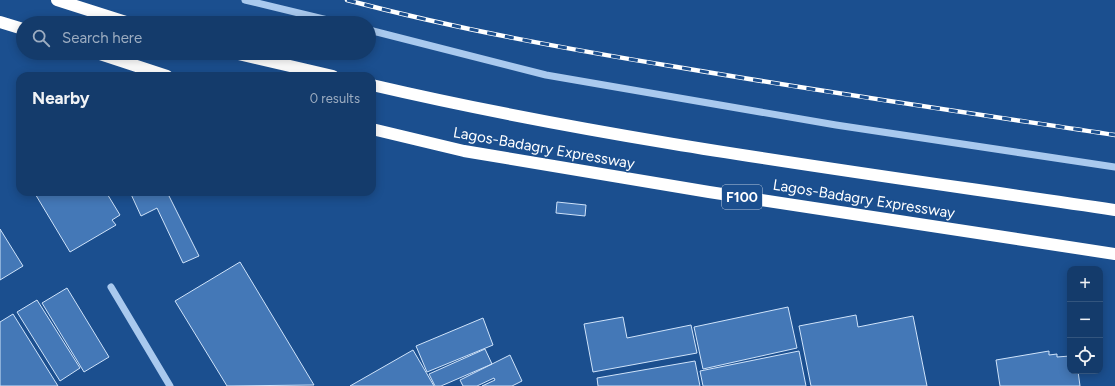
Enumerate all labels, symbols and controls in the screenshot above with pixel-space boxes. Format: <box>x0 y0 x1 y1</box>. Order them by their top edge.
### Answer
search box <box>16 16 376 60</box>
icon: search <box>30 27 52 49</box>
text: Search here <box>62 29 142 47</box>
text: Nearby <box>32 88 90 108</box>
text: 0 results <box>310 91 360 106</box>
street label: Lagos-Badagry Expressway <box>452 123 636 173</box>
street label: Lagos-Badagry Expressway <box>772 176 956 222</box>
road number: F100 <box>722 185 762 209</box>
map controls <box>1067 266 1103 374</box>
button: + <box>1067 266 1103 302</box>
button: − <box>1067 302 1103 338</box>
button: locate <box>1067 338 1103 374</box>

